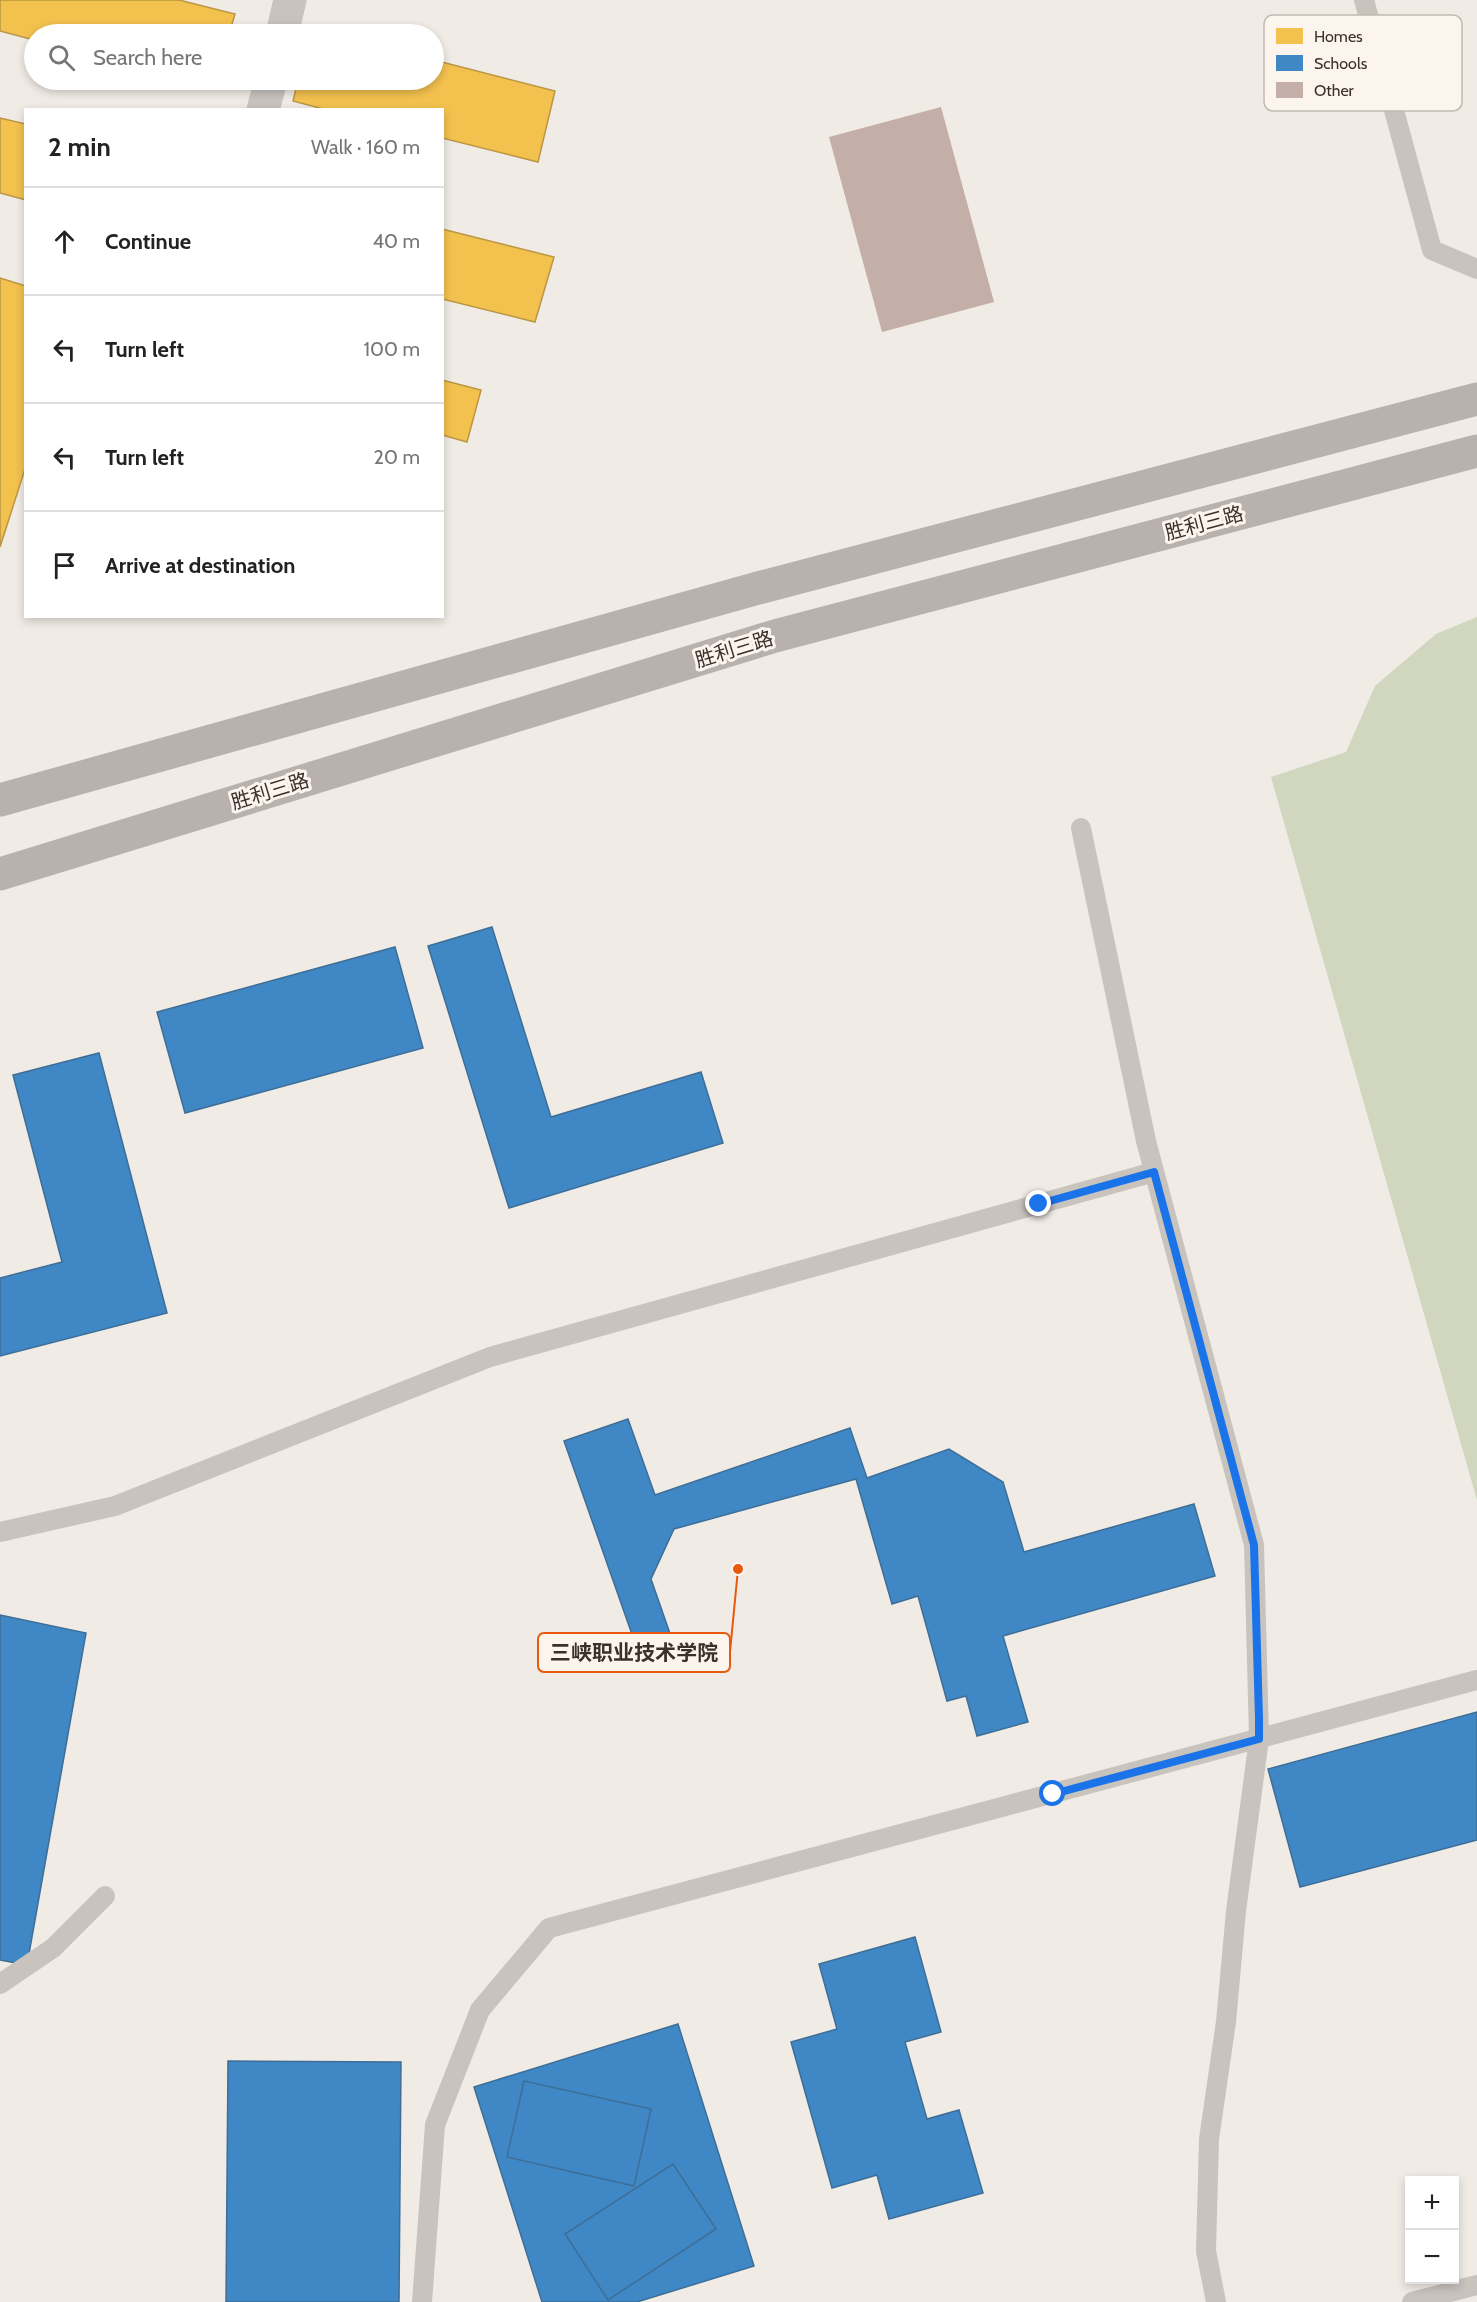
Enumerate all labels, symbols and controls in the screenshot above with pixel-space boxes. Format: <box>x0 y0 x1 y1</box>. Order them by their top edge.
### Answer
legend <box>1264 15 1462 111</box>
search box <box>24 24 444 90</box>
text: Homes <box>1314 27 1363 46</box>
icon: search <box>45 41 78 74</box>
text: Search here <box>93 44 202 71</box>
text: Schools <box>1314 54 1368 73</box>
text: Other <box>1314 81 1355 100</box>
text: 2 min <box>48 131 111 163</box>
text: Walk · 160 m <box>311 135 420 159</box>
icon: ahead <box>48 225 81 258</box>
text: Continue <box>105 228 191 255</box>
text: 40 m <box>372 229 420 253</box>
icon: left <box>48 333 81 366</box>
text: Turn left <box>105 336 184 363</box>
text: 100 m <box>364 337 420 361</box>
icon: left <box>48 441 81 474</box>
text: Turn left <box>105 444 184 471</box>
text: 20 m <box>374 445 420 469</box>
street label: 胜利三路 <box>1162 501 1246 545</box>
icon: arrive <box>48 549 81 582</box>
text: Arrive at destination <box>105 552 295 579</box>
street label: 胜利三路 <box>692 626 776 672</box>
street label: 胜利三路 <box>228 768 312 814</box>
route end <box>1025 1190 1051 1216</box>
callout: 三峡职业技术学院 <box>538 1633 730 1672</box>
text: 三峡职业技术学院 <box>550 1640 718 1665</box>
route start <box>1039 1780 1065 1806</box>
map controls <box>1405 2176 1459 2284</box>
button: + <box>1405 2176 1459 2230</box>
button: − <box>1405 2230 1459 2284</box>

